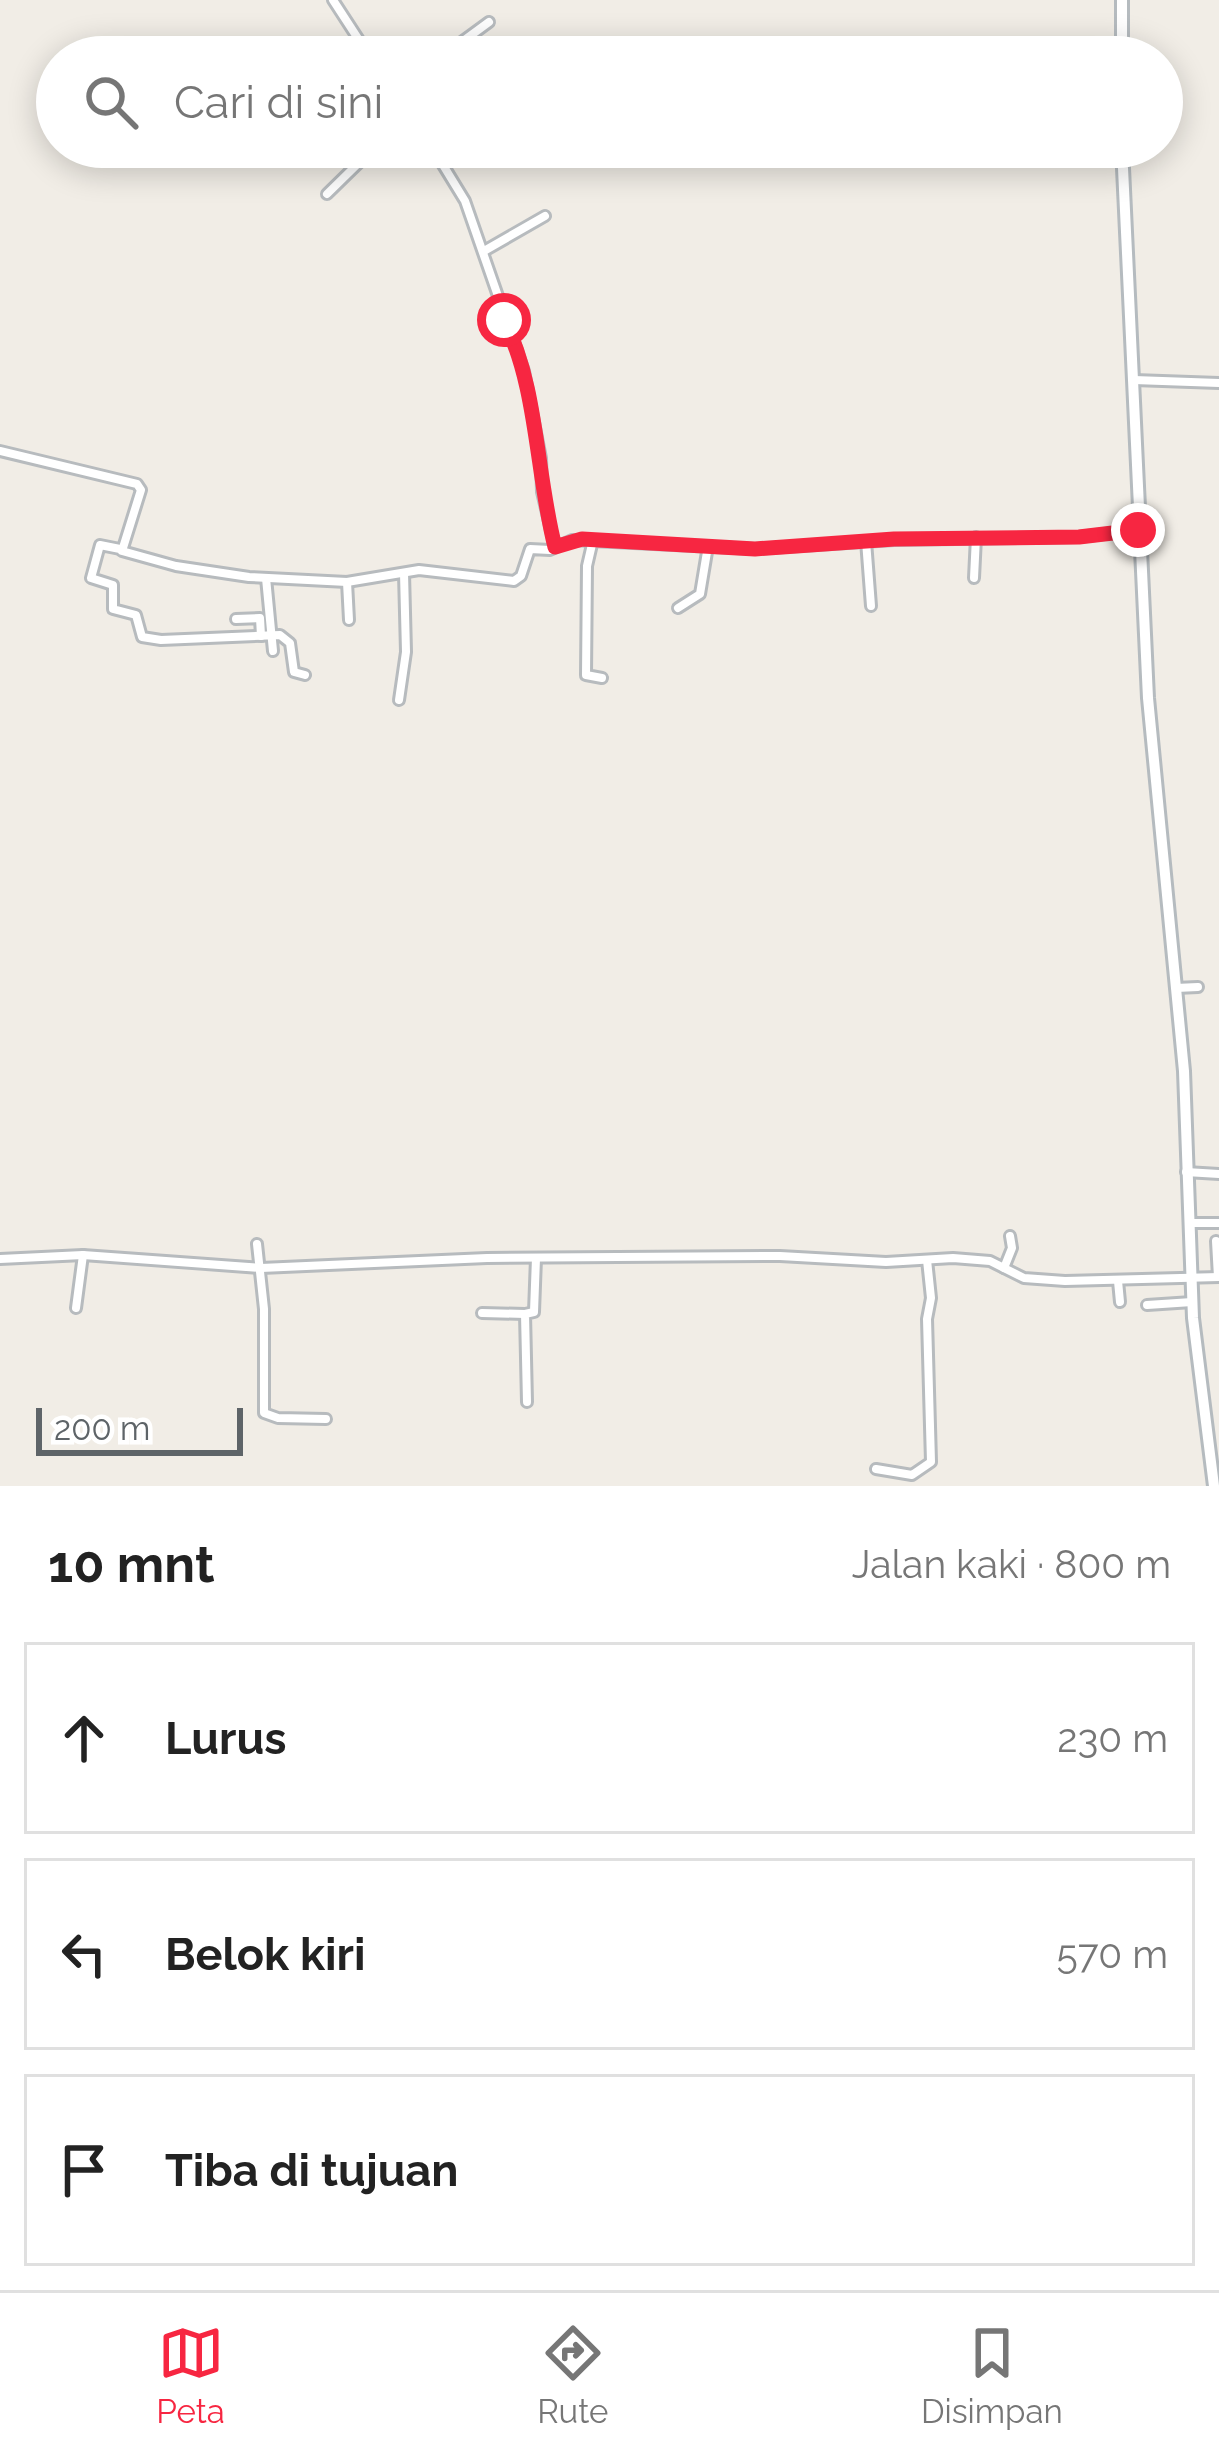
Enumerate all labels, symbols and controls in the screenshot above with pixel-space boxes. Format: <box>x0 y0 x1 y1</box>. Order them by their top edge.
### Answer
search box <box>36 36 1183 168</box>
icon: search <box>78 69 144 135</box>
text: Cari di sini <box>174 76 383 129</box>
route start <box>477 293 531 347</box>
route end <box>1111 503 1165 557</box>
scale bar <box>36 1402 243 1455</box>
text: 200 m <box>54 1409 150 1448</box>
text: 10 mnt <box>48 1534 214 1594</box>
text: Jalan kaki · 800 m <box>852 1541 1171 1587</box>
icon: ahead <box>51 1705 117 1771</box>
text: Lurus <box>165 1712 287 1765</box>
text: 230 m <box>1057 1715 1168 1761</box>
icon: left <box>51 1921 117 1987</box>
text: Belok kiri <box>165 1928 365 1981</box>
text: 570 m <box>1057 1931 1168 1977</box>
icon: arrive <box>51 2137 117 2203</box>
text: Tiba di tujuan <box>165 2144 458 2197</box>
tab: Peta <box>156 2320 225 2431</box>
tab: Rute <box>537 2320 608 2431</box>
tab: Disimpan <box>921 2320 1063 2431</box>

